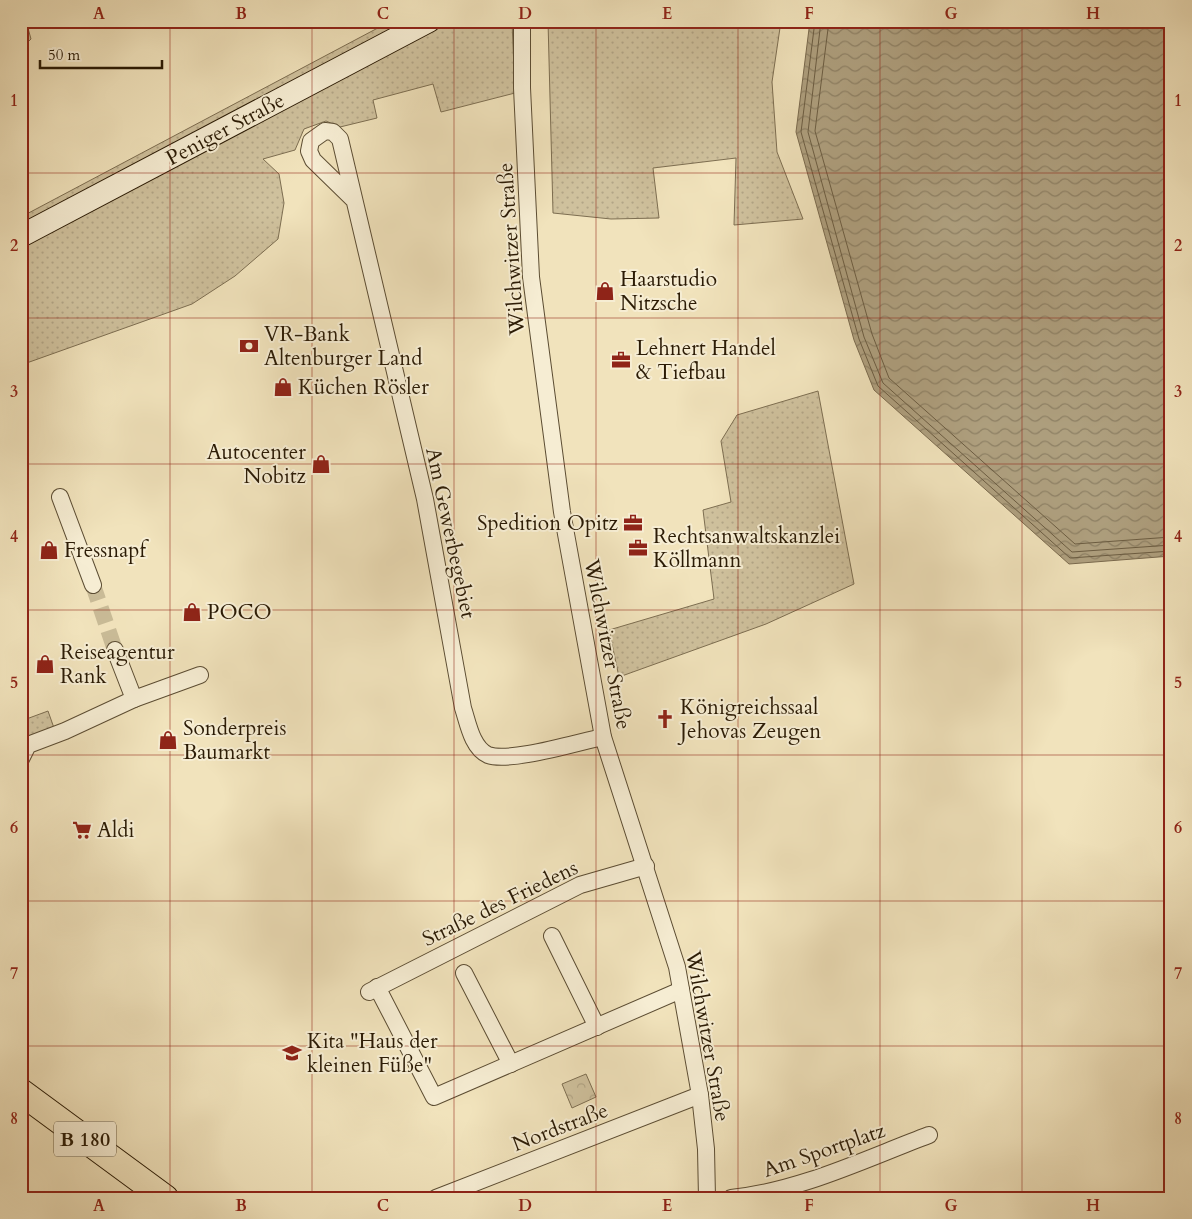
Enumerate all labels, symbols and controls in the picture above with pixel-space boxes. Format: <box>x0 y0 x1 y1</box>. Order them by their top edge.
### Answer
text: A <box>93 3 105 25</box>
text: B <box>235 3 247 25</box>
text: C <box>377 3 389 25</box>
text: D <box>518 3 532 25</box>
text: E <box>662 3 672 25</box>
text: F <box>804 3 814 25</box>
text: G <box>944 3 958 25</box>
text: H <box>1086 3 1100 25</box>
scale bar <box>40 38 162 70</box>
text: 50 m <box>48 45 80 65</box>
street label: Peniger Straße <box>161 86 290 173</box>
text: 1 <box>10 90 18 112</box>
text: 1 <box>1174 90 1182 112</box>
street label: Wilchwitzer Straße <box>491 162 532 337</box>
text: 2 <box>10 235 18 257</box>
text: 2 <box>1174 235 1182 257</box>
place label: Haarstudio Nitzsche <box>620 265 717 318</box>
shop icon: Haarstudio Nitzsche <box>594 280 616 302</box>
place label: VR-Bank Altenburger Land <box>264 320 422 373</box>
place label: Lehnert Handel & Tiefbau <box>636 334 776 387</box>
bank icon: VR-Bank Altenburger Land <box>238 335 260 357</box>
office icon: Lehnert Handel & Tiefbau <box>610 349 632 371</box>
place label: Küchen Rösler <box>298 373 429 402</box>
shop icon: Küchen Rösler <box>272 376 294 398</box>
text: 3 <box>10 381 18 403</box>
text: 3 <box>1174 381 1182 403</box>
place label: Autocenter Nobitz <box>207 438 307 491</box>
street label: Am Gewerbegebiet <box>418 445 483 622</box>
shop icon: Autocenter Nobitz <box>310 453 332 475</box>
place label: Spedition Opitz <box>477 509 619 538</box>
office icon: Spedition Opitz <box>622 512 644 534</box>
place label: Rechtsanwaltskanzlei Köllmann <box>653 522 840 575</box>
text: 4 <box>10 526 18 548</box>
text: 4 <box>1174 526 1182 548</box>
place label: Fressnapf <box>64 536 149 565</box>
office icon: Rechtsanwaltskanzlei Köllmann <box>627 537 649 559</box>
shop icon: Fressnapf <box>38 539 60 561</box>
street label: Wilchwitzer Straße <box>577 555 638 732</box>
place label: POCO <box>207 598 272 627</box>
shop icon: POCO <box>181 601 203 623</box>
place label: Reiseagentur Rank <box>60 638 175 691</box>
shop icon: Reiseagentur Rank <box>34 653 56 675</box>
text: 5 <box>10 672 18 694</box>
text: 5 <box>1174 672 1182 694</box>
place label: Königreichssaal Jehovas Zeugen <box>677 693 821 746</box>
church icon: Königreichssaal Jehovas Zeugen <box>654 708 676 730</box>
place label: Sonderpreis Baumarkt <box>183 714 286 767</box>
shop icon: Sonderpreis Baumarkt <box>157 729 179 751</box>
place label: Aldi <box>97 816 134 845</box>
text: 6 <box>10 817 18 839</box>
text: 6 <box>1174 817 1182 839</box>
supermarket icon: Aldi <box>71 819 93 841</box>
street label: Straße des Friedens <box>418 853 583 954</box>
street label: Wilchwitzer Straße <box>678 947 737 1124</box>
text: 7 <box>10 963 18 985</box>
text: 7 <box>1174 963 1182 985</box>
place label: Kita "Haus der kleinen Füße" <box>307 1027 438 1080</box>
school or university icon: Kita "Haus der kleinen Füße" <box>281 1042 303 1064</box>
street label: Nordstraße <box>508 1096 612 1159</box>
text: 8 <box>10 1108 18 1130</box>
text: 8 <box>1174 1108 1182 1130</box>
street label: Am Sportplatz <box>759 1116 890 1185</box>
road number: B 180 <box>54 1122 116 1156</box>
text: A <box>93 1195 105 1217</box>
text: B <box>235 1195 247 1217</box>
text: C <box>377 1195 389 1217</box>
text: D <box>518 1195 532 1217</box>
text: E <box>662 1195 672 1217</box>
text: F <box>804 1195 814 1217</box>
text: G <box>944 1195 958 1217</box>
text: H <box>1086 1195 1100 1217</box>

